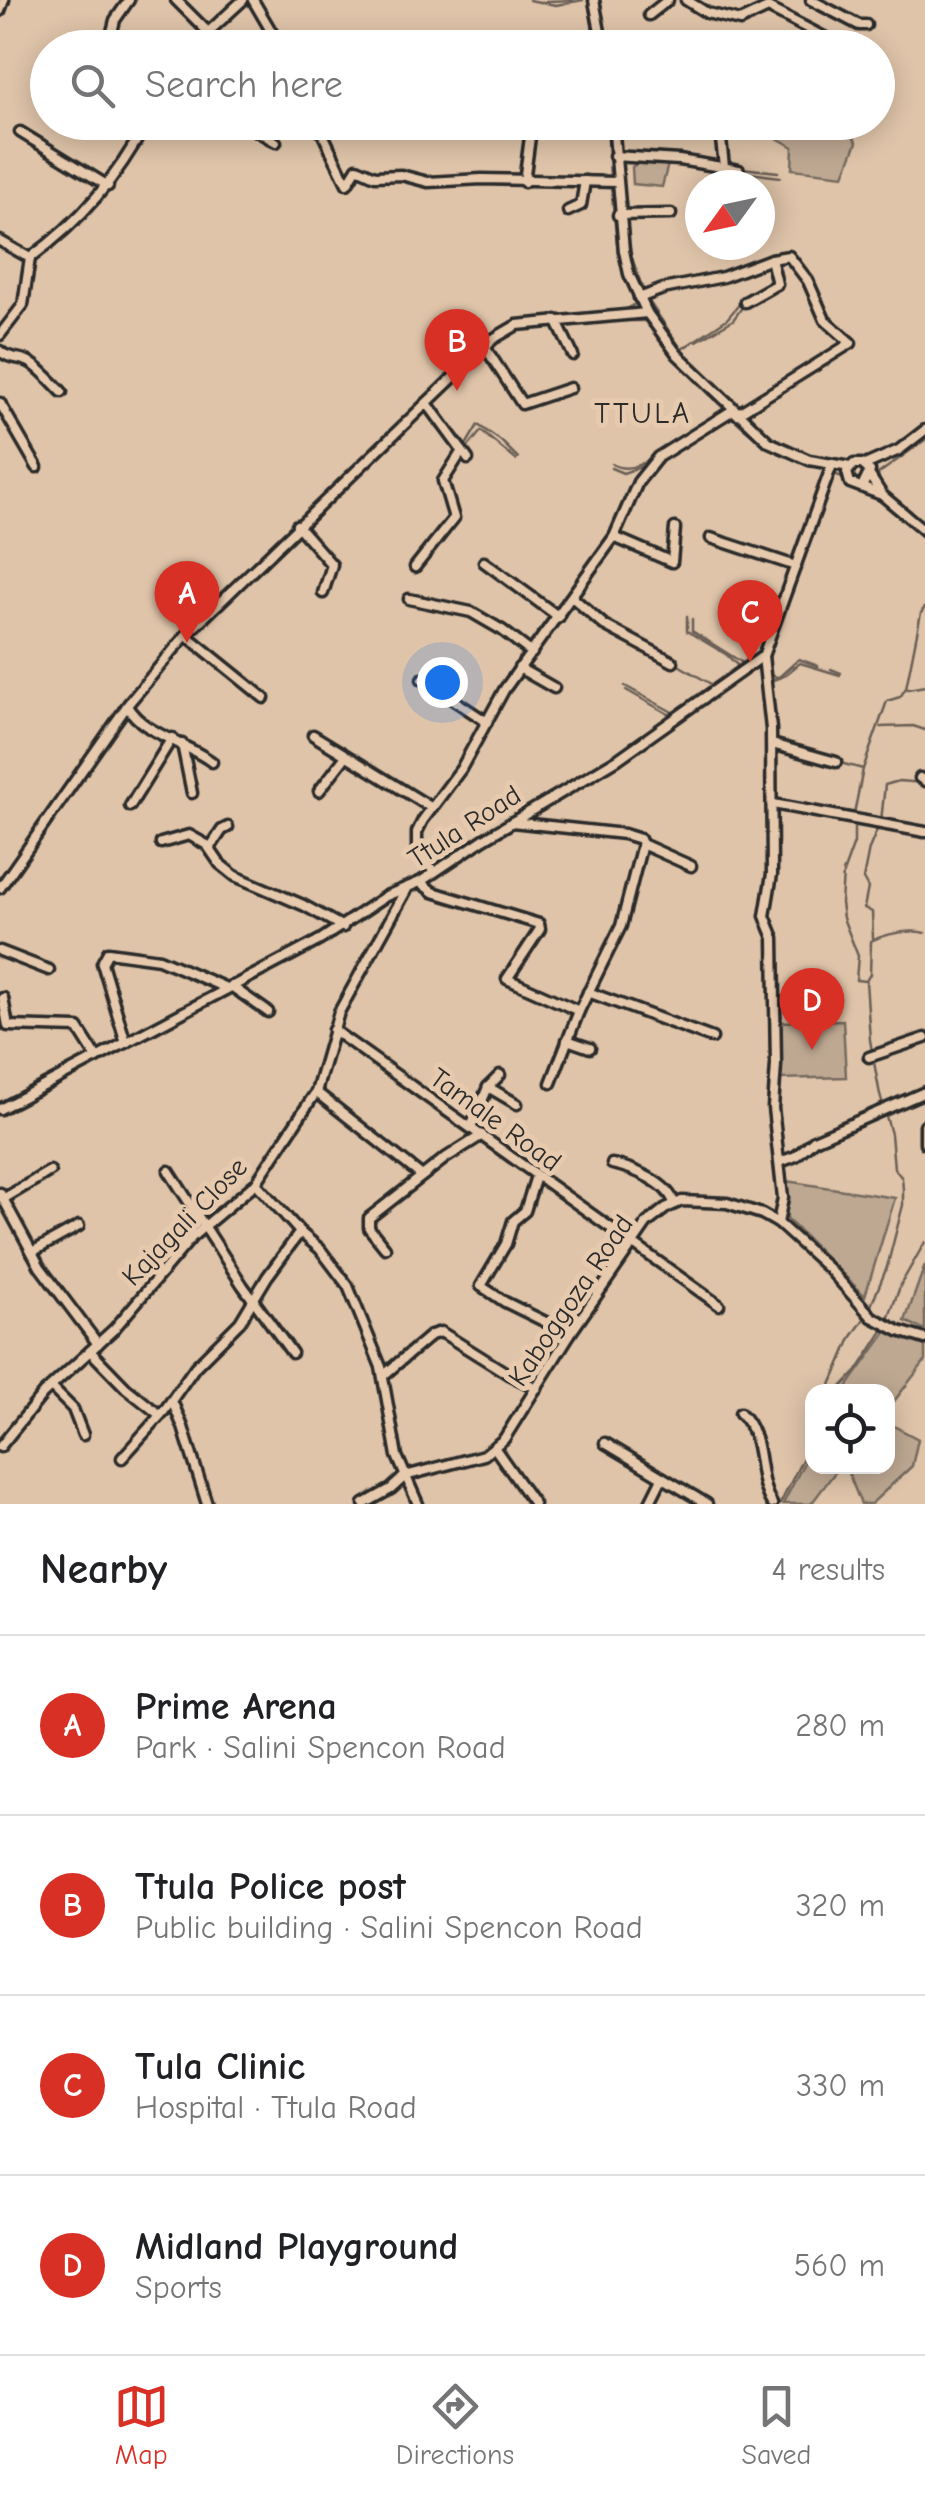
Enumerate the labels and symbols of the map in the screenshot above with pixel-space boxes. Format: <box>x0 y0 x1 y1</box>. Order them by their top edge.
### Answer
north arrow <box>685 170 775 260</box>
pin: B <box>424 308 490 391</box>
district label: TTULA <box>594 396 692 431</box>
pin: A <box>154 560 220 643</box>
pin: C <box>718 580 782 662</box>
your location <box>417 657 468 708</box>
street label: Ttula Road <box>402 779 527 875</box>
pin: D <box>780 968 844 1050</box>
street label: Tamale Road <box>424 1062 567 1178</box>
street label: Kajagali Close <box>116 1151 254 1292</box>
street label: Kaboggoza Road <box>502 1209 640 1392</box>

